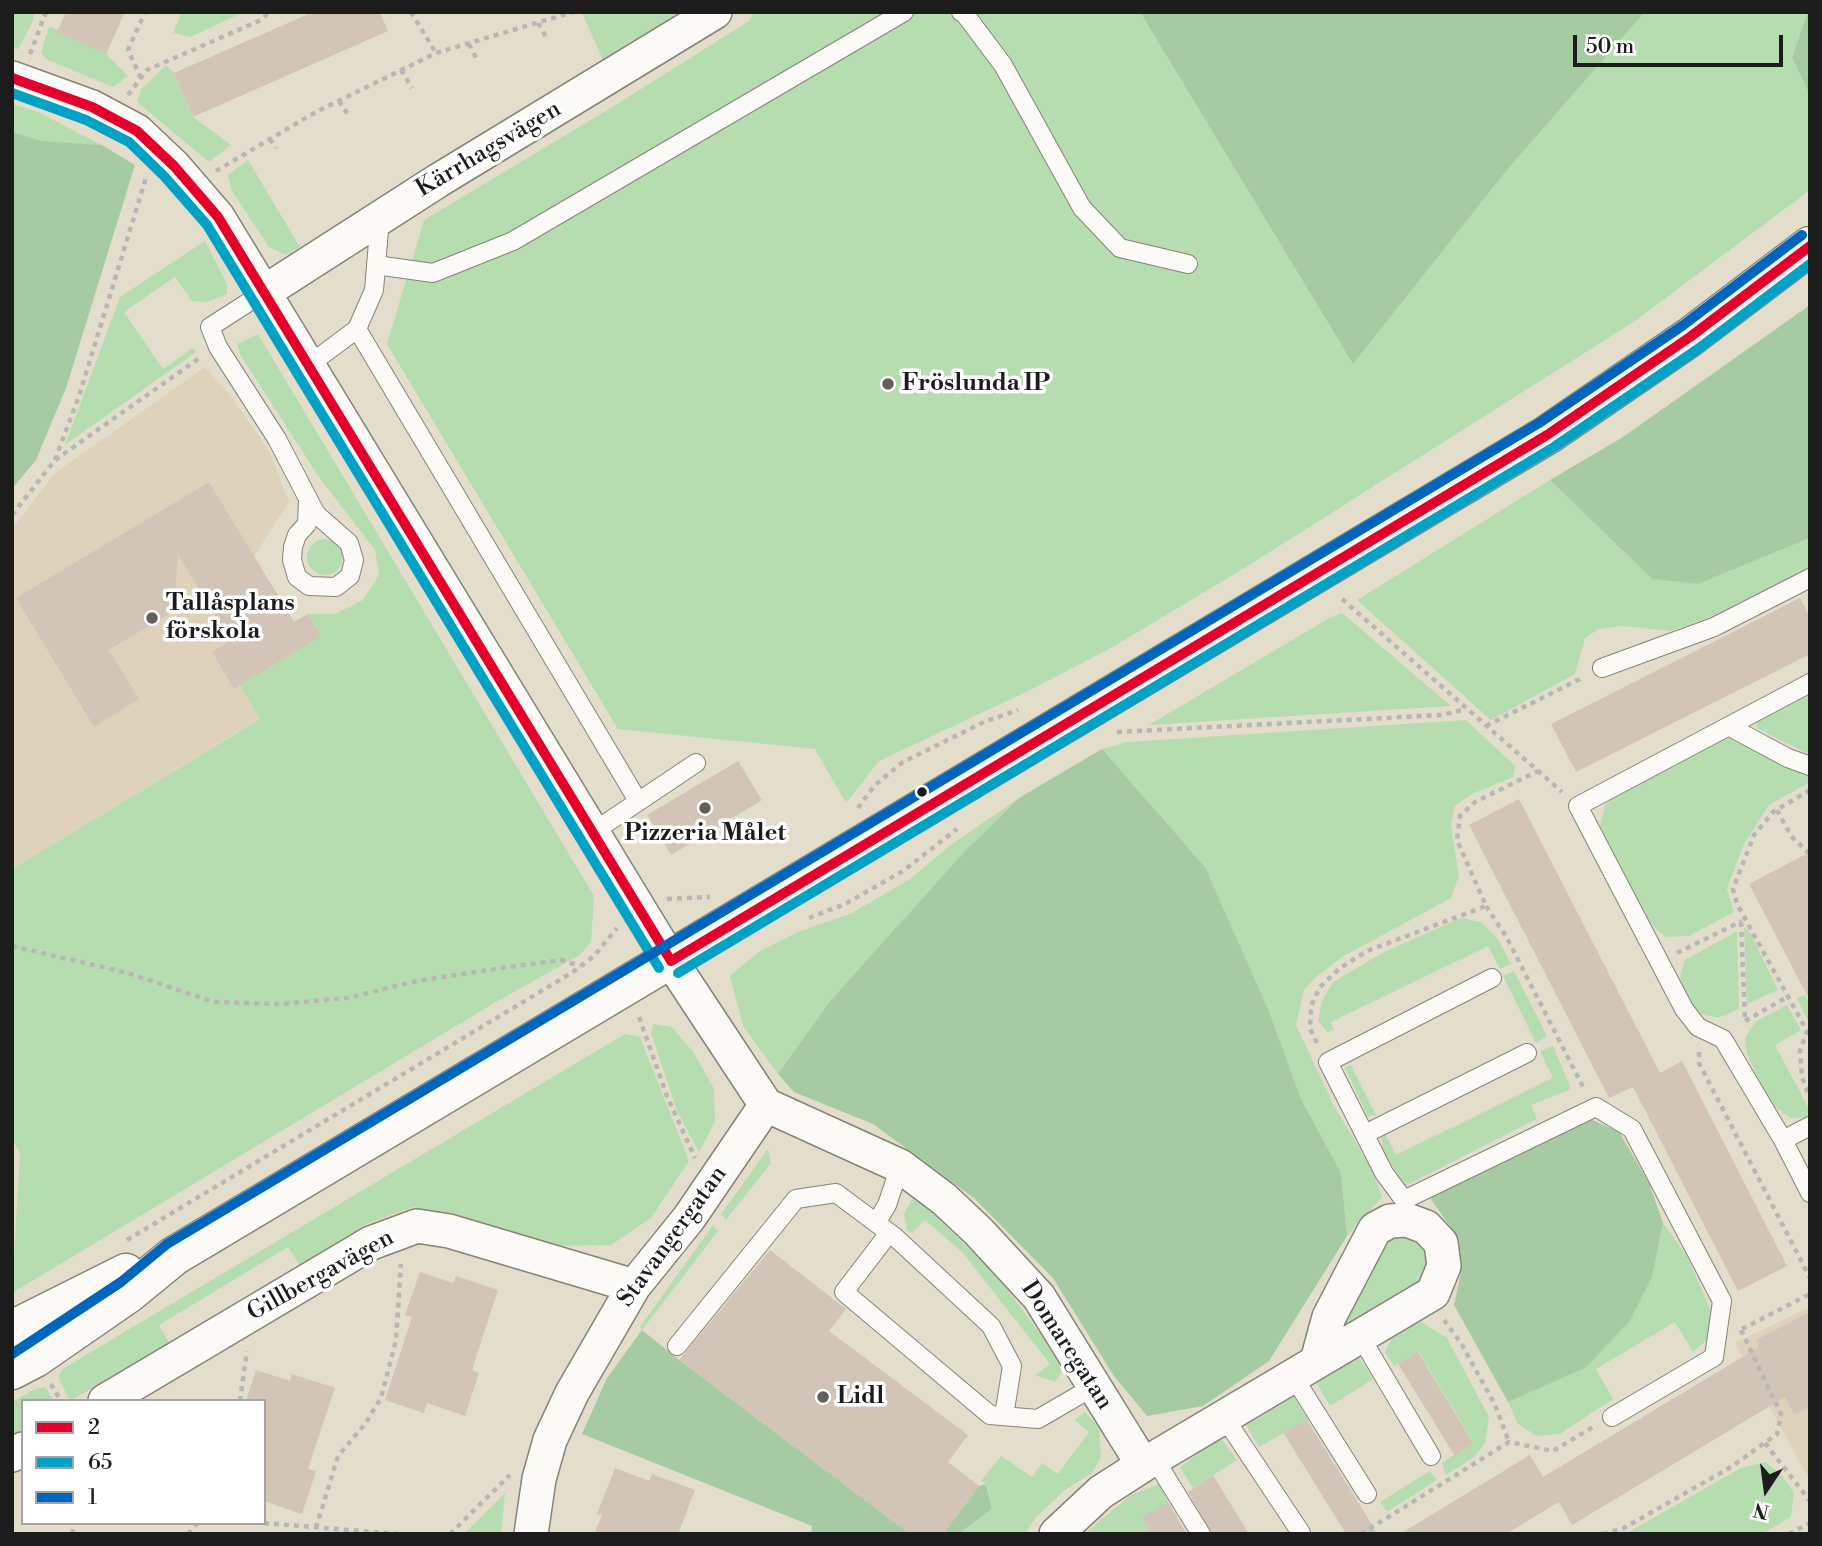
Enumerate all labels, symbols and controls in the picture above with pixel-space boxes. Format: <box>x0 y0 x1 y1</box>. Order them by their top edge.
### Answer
scale bar <box>1577 21 1787 65</box>
text: 50 m <box>1586 34 1634 60</box>
street label: Kärrhagsvägen <box>411 95 567 205</box>
place label: Fröslunda IP <box>902 370 1050 398</box>
marker: Fröslunda IP <box>880 376 896 392</box>
place label: Tallåsplans förskola <box>166 590 295 646</box>
marker: Tallåsplans förskola <box>144 610 160 626</box>
unlabelled marker <box>915 785 929 799</box>
marker: Pizzeria Målet <box>697 800 713 816</box>
place label: Pizzeria Målet <box>624 820 786 848</box>
street label: Stavangergatan <box>612 1161 734 1313</box>
street label: Gillbergavägen <box>243 1224 399 1328</box>
street label: Domaregatan <box>1014 1276 1118 1416</box>
place label: Lidl <box>837 1383 884 1411</box>
marker: Lidl <box>815 1389 831 1405</box>
legend <box>21 1399 266 1525</box>
text: 2 <box>88 1415 100 1441</box>
text: 65 <box>88 1450 112 1476</box>
north arrow <box>1731 1455 1801 1525</box>
text: 1 <box>88 1485 97 1511</box>
text: N <box>1751 1497 1771 1524</box>

